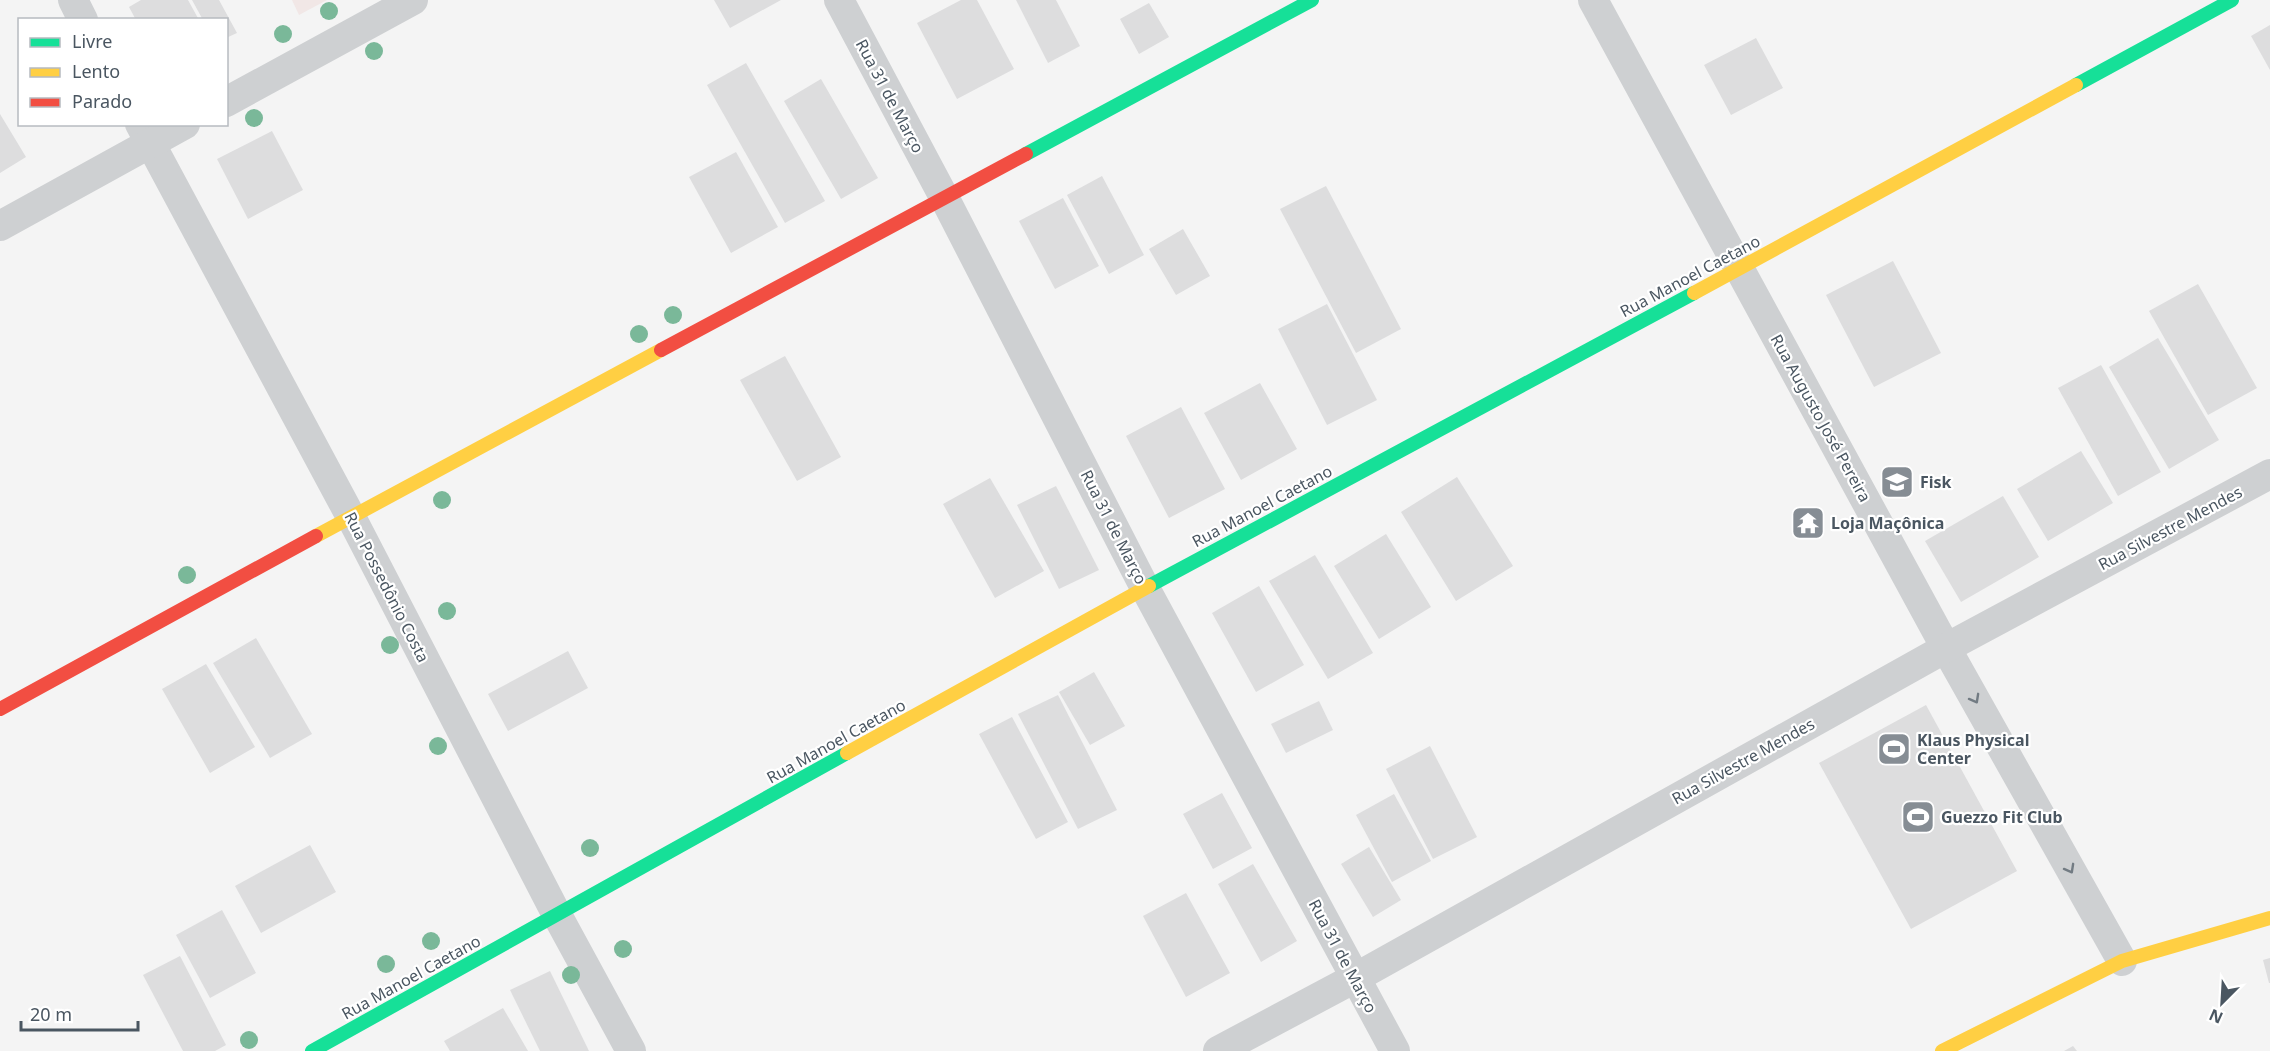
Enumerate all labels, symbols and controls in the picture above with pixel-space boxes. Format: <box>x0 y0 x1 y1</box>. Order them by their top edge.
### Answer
legend <box>18 18 228 126</box>
text: Livre <box>72 29 112 53</box>
street label: Rua 31 de Março <box>851 35 929 157</box>
text: Lento <box>72 59 120 83</box>
text: Parado <box>72 89 132 113</box>
street label: Rua Manoel Caetano <box>1616 230 1764 322</box>
street label: Rua Augusto José Pereira <box>1766 330 1876 506</box>
street label: Rua Manoel Caetano <box>1188 460 1336 552</box>
school or university icon: Fisk <box>1879 464 1915 500</box>
street label: Rua 31 de Março <box>1076 466 1152 588</box>
place label: Fisk <box>1920 471 1952 493</box>
street label: Rua Silvestre Mendes <box>2094 481 2246 575</box>
temple icon: Loja Maçônica <box>1790 505 1826 541</box>
street label: Rua Possedônio Costa <box>339 508 435 666</box>
place label: Loja Maçônica <box>1831 512 1944 534</box>
one-way arrow <box>1968 693 1979 703</box>
street label: Rua Manoel Caetano <box>763 694 909 788</box>
street label: Rua Silvestre Mendes <box>1668 713 1818 809</box>
place label: Klaus Physical Center <box>1917 729 2029 769</box>
sports icon: Klaus Physical Center <box>1876 731 1912 767</box>
sports icon: Guezzo Fit Club <box>1900 799 1936 835</box>
place label: Guezzo Fit Club <box>1941 806 2063 828</box>
one-way arrow <box>2063 863 2074 873</box>
street label: Rua 31 de Março <box>1304 895 1382 1017</box>
street label: Rua Manoel Caetano <box>338 930 484 1024</box>
north arrow <box>2192 973 2252 1033</box>
scale bar <box>21 994 138 1032</box>
text: 20 m <box>30 1002 72 1026</box>
text: N <box>2205 1004 2226 1029</box>

